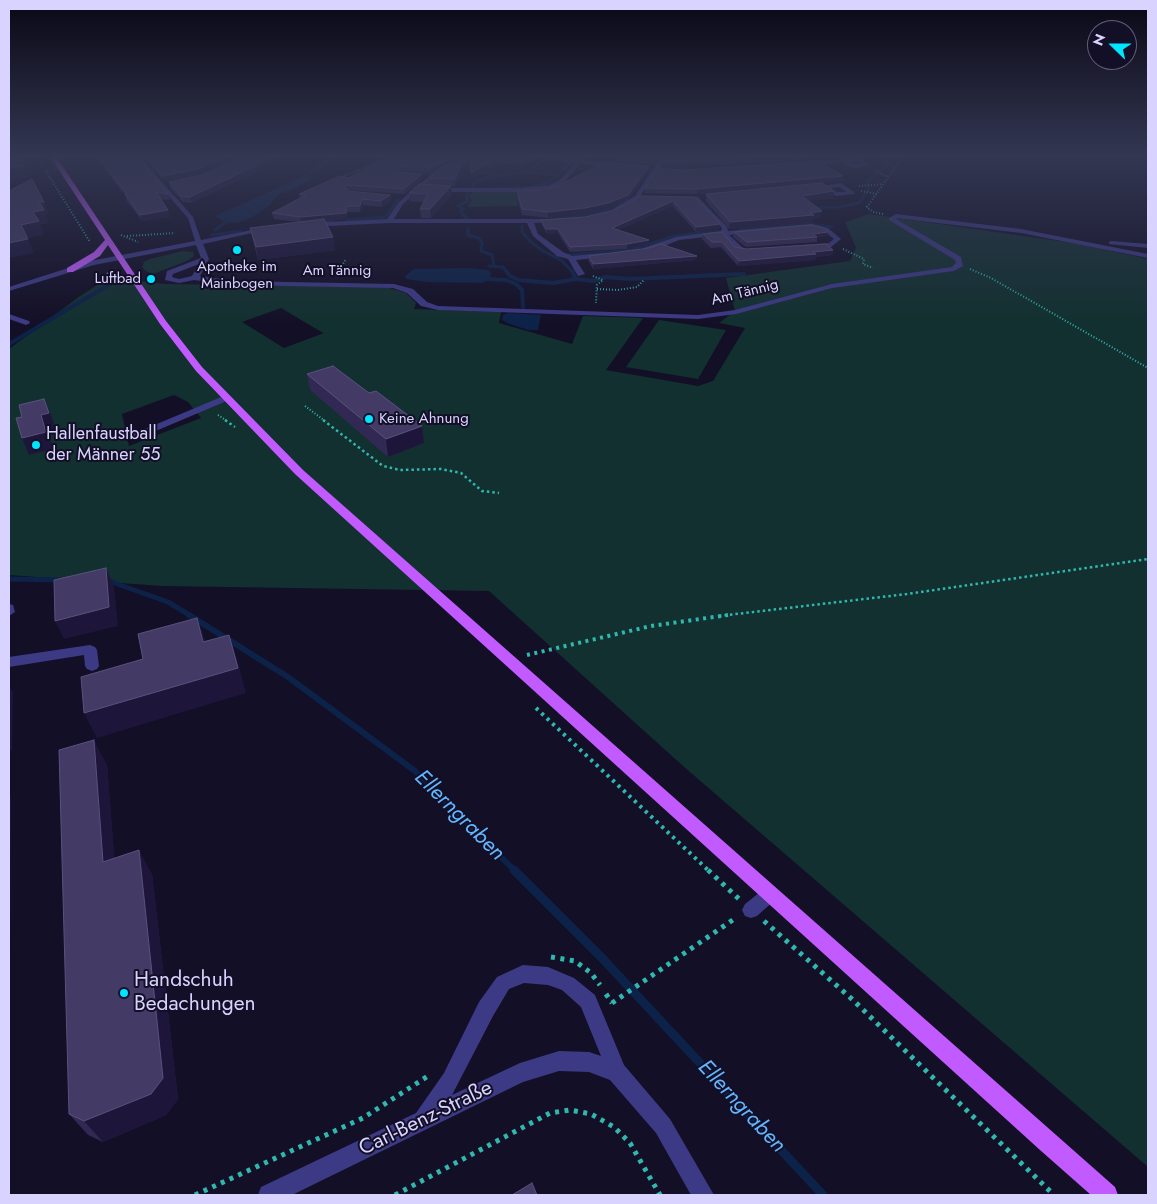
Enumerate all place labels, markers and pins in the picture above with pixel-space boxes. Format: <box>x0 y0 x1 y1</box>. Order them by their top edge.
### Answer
marker: Apotheke im Mainbogen <box>231 244 243 256</box>
place label: Apotheke im Mainbogen <box>197 258 277 293</box>
place label: Luftbad <box>94 270 141 288</box>
marker: Luftbad <box>145 273 157 285</box>
place label: Keine Ahnung <box>379 410 469 428</box>
marker: Keine Ahnung <box>363 413 375 425</box>
place label: Hallenfaustball der Männer 55 <box>46 424 160 466</box>
marker: Hallenfaustball der Männer 55 <box>30 439 42 451</box>
place label: Handschuh Bedachungen <box>134 968 256 1018</box>
marker: Handschuh Bedachungen <box>118 987 130 999</box>

